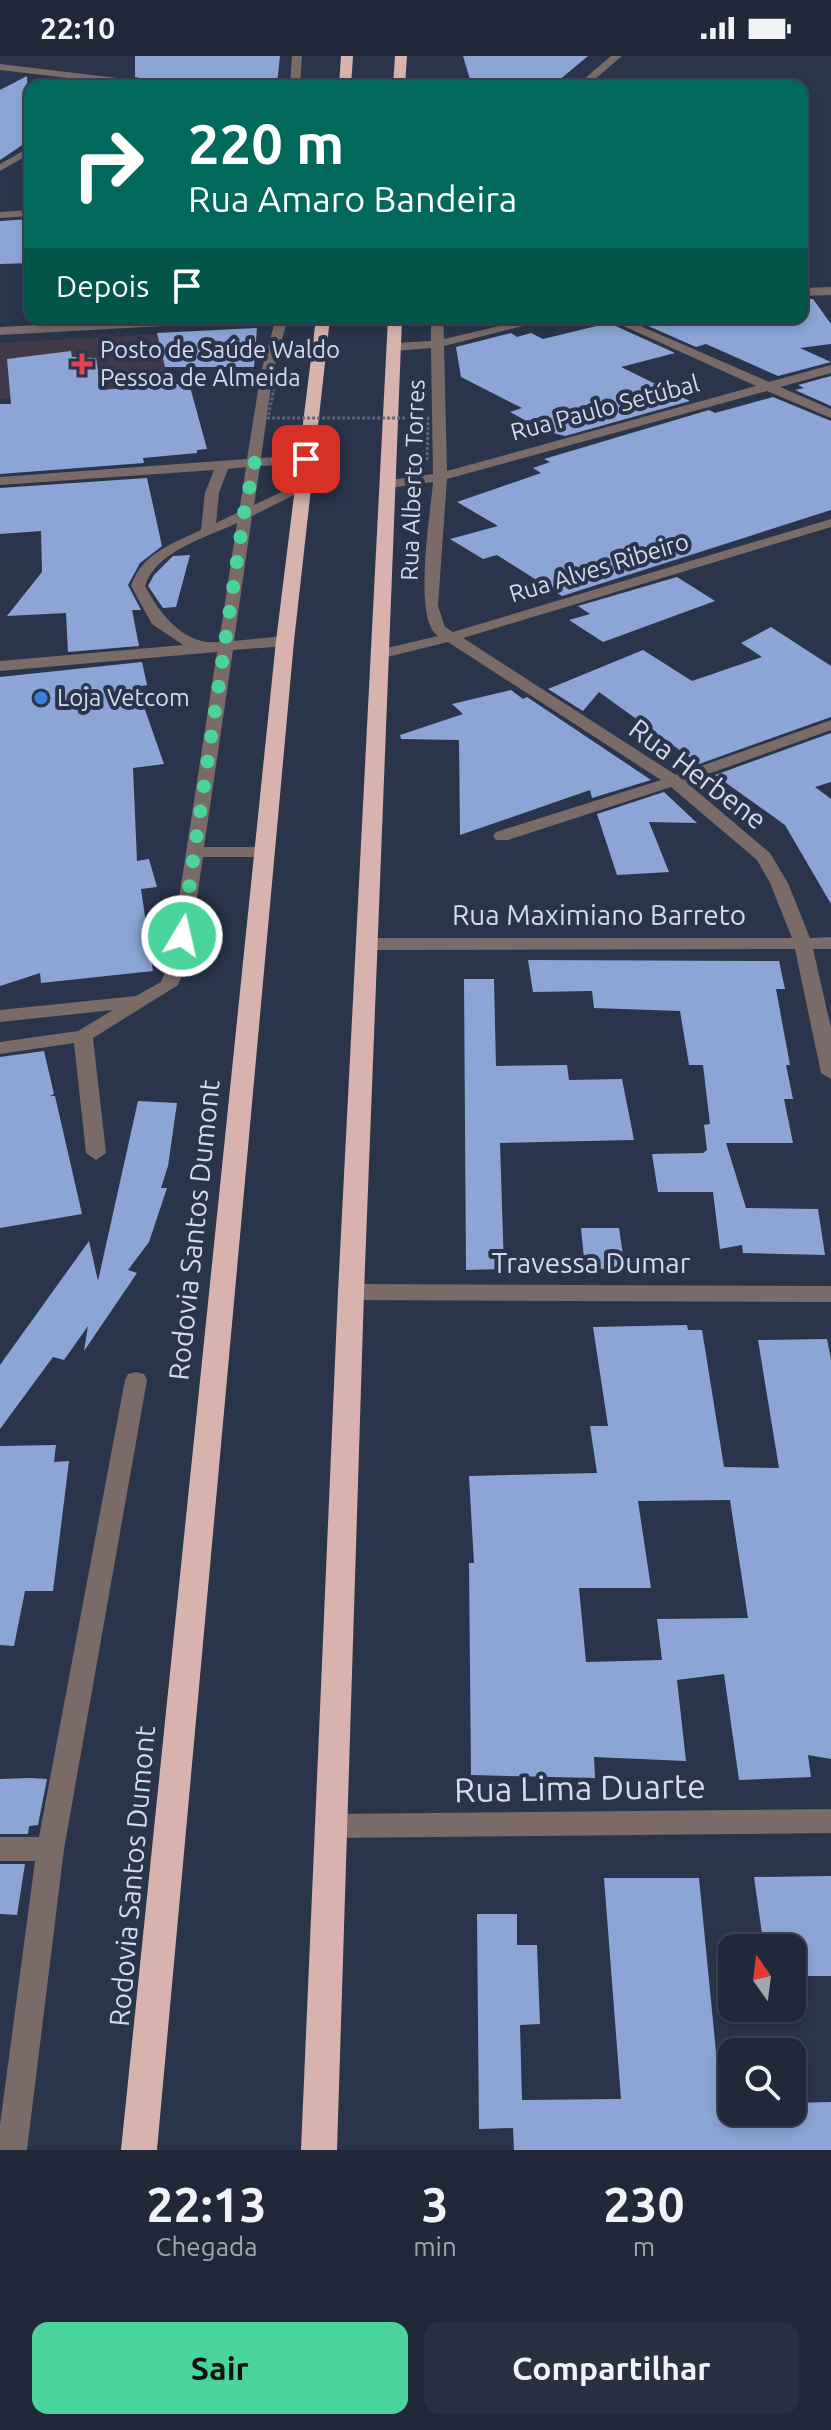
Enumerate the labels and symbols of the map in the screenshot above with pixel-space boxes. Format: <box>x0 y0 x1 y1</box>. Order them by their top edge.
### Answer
place label: Posto de Saúde Waldo Pessoa de Almeida <box>100 336 340 391</box>
marker: Posto de Saúde Waldo Pessoa de Almeida <box>71 353 93 375</box>
street label: Rua Paulo Setúbal <box>508 369 702 446</box>
street label: Rua Alberto Torres <box>395 379 430 581</box>
pin <box>272 425 340 493</box>
street label: Rua Alves Ribeiro <box>506 527 692 608</box>
place label: Loja Vetcom <box>57 684 190 711</box>
marker: Loja Vetcom <box>32 689 50 707</box>
street label: Rua Herbene <box>624 712 773 835</box>
position arrow <box>140 894 224 978</box>
street label: Rua Maximiano Barreto <box>452 899 746 930</box>
street label: Rodovia Santos Dumont <box>162 1078 225 1382</box>
street label: Travessa Dumar <box>492 1247 691 1278</box>
street label: Rodovia Santos Dumont <box>103 1724 160 2028</box>
street label: Rua Lima Duarte <box>454 1766 706 1808</box>
north arrow <box>718 1934 806 2022</box>

